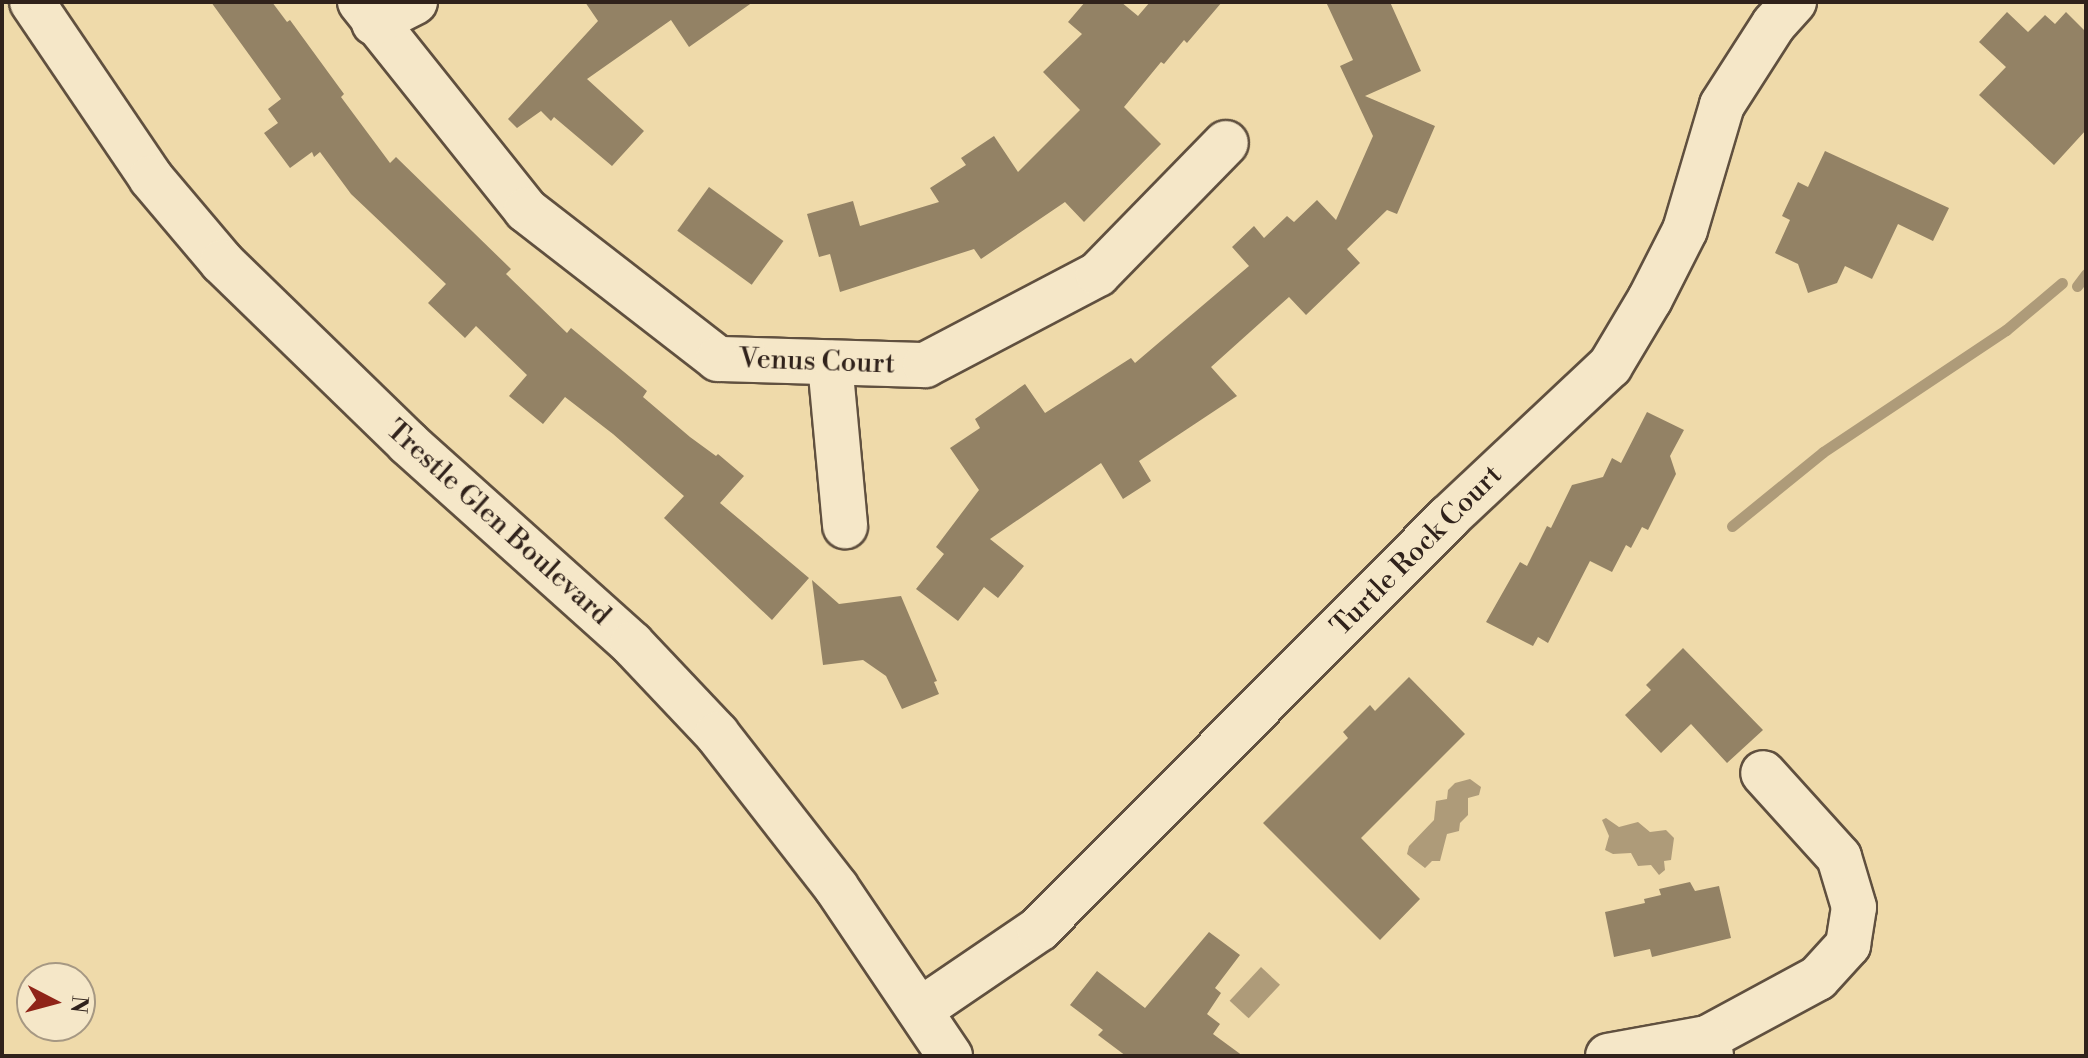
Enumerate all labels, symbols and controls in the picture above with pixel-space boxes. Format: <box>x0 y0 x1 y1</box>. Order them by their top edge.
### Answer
street label: Venus Court <box>738 342 896 382</box>
street label: Trestle Glen Boulevard <box>379 413 617 633</box>
street label: Turtle Rock Court <box>1325 459 1509 643</box>
north arrow <box>16 962 96 1042</box>
text: N <box>64 994 93 1014</box>

